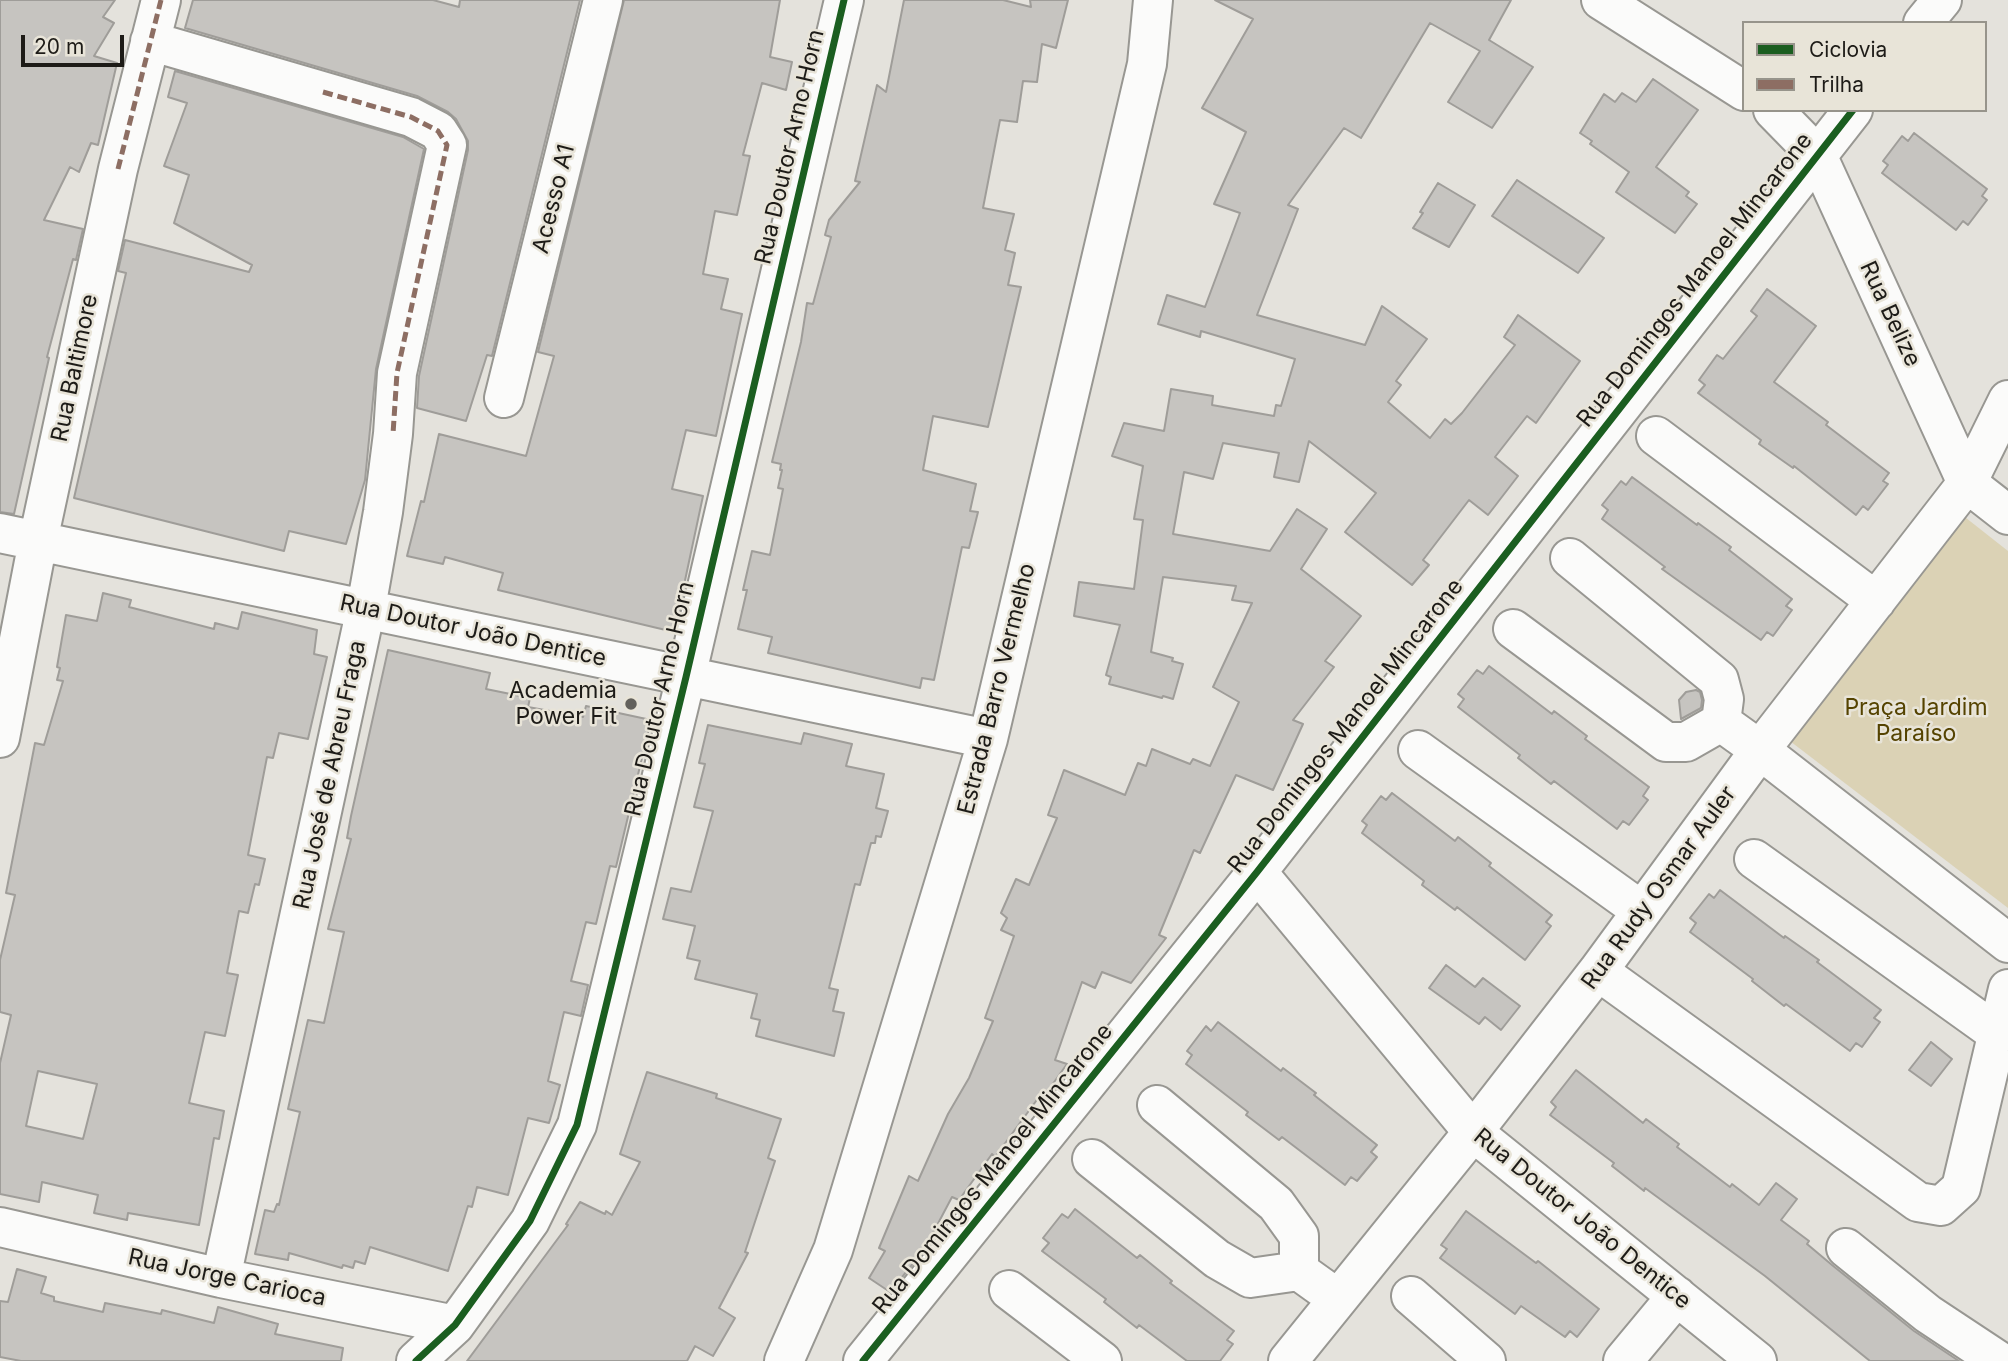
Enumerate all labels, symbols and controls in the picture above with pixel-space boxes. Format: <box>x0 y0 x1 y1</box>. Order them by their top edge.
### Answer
scale bar <box>24 21 128 65</box>
legend <box>1742 21 1987 112</box>
street label: Rua Doutor Arno Horn <box>750 27 830 267</box>
text: 20 m <box>34 34 84 59</box>
text: Ciclovia <box>1809 37 1887 62</box>
text: Trilha <box>1809 72 1864 97</box>
street label: Rua Domingos Manoel Mincarone <box>1572 127 1818 433</box>
street label: Acesso A1 <box>527 142 581 256</box>
street label: Rua Belize <box>1854 257 1926 371</box>
street label: Rua Baltimore <box>46 292 104 444</box>
street label: Estrada Barro Vermelho <box>952 561 1042 817</box>
street label: Rua Domingos Manoel Mincarone <box>1223 573 1469 879</box>
street label: Rua Doutor Arno Horn <box>620 579 700 819</box>
street label: Rua Doutor João Dentice <box>337 589 609 673</box>
street label: Rua José de Abreu Fraga <box>288 638 372 912</box>
place label: Academia Power Fit <box>509 677 617 731</box>
park label: Praça Jardim Paraíso <box>1844 694 1988 748</box>
marker: Academia Power Fit <box>623 696 639 712</box>
street label: Rua Rudy Osmar Auler <box>1576 781 1742 995</box>
street label: Rua Domingos Manoel Mincarone <box>867 1018 1119 1320</box>
street label: Rua Doutor João Dentice <box>1468 1123 1696 1315</box>
street label: Rua Jorge Carioca <box>126 1244 328 1312</box>

